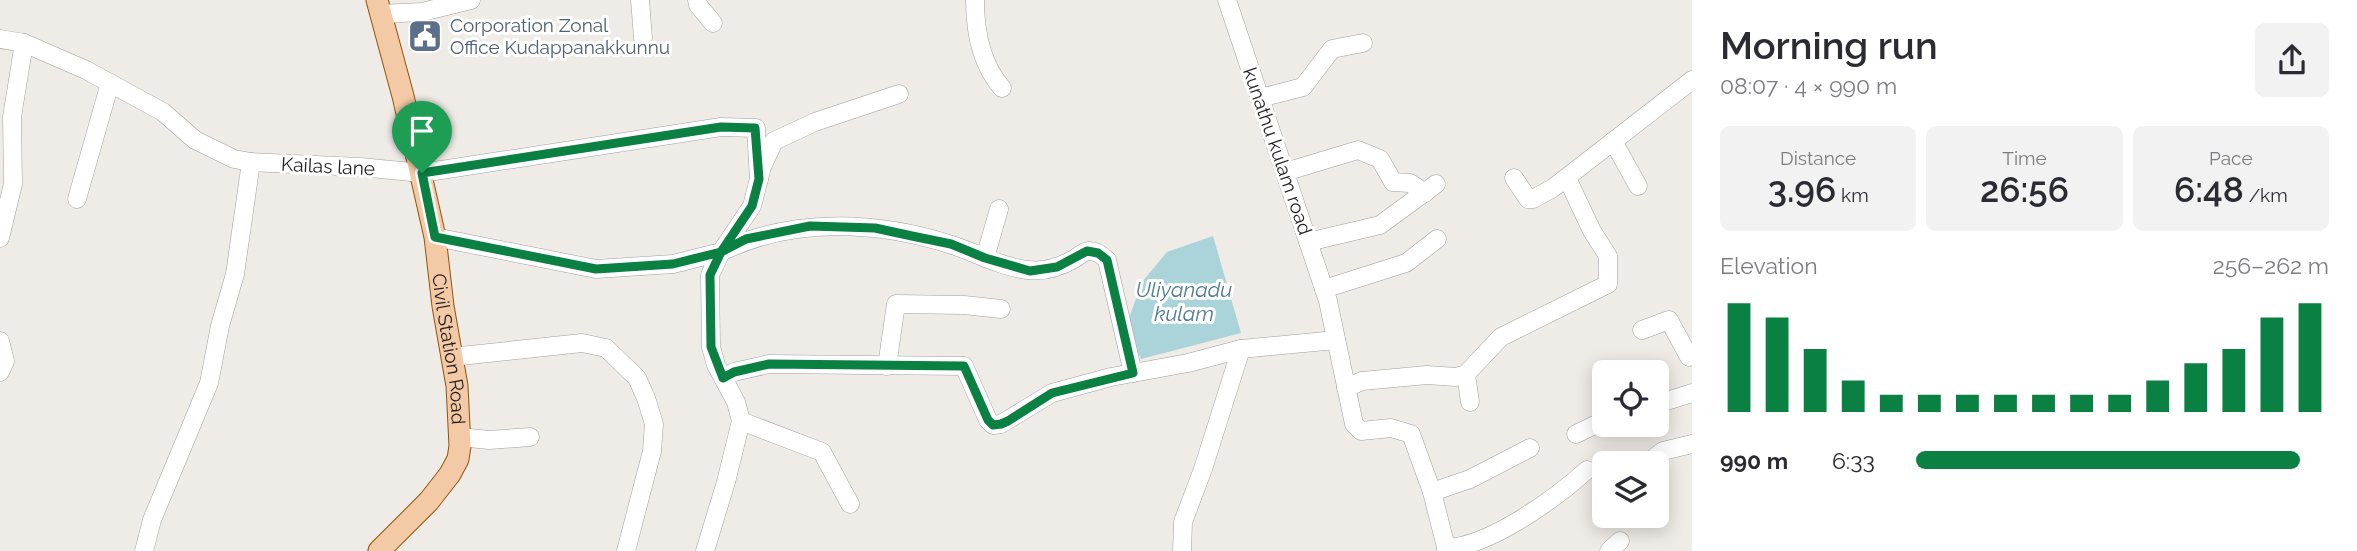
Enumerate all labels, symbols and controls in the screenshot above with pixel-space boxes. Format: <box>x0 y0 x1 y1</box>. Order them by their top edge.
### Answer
place label: Corporation Zonal Office Kudappanakkunnu <box>450 14 670 58</box>
public building icon: Corporation Zonal Office Kudappanakkunnu <box>406 17 444 55</box>
text: Morning run <box>1720 23 1938 68</box>
button: share <box>2255 23 2329 97</box>
street label: kunathu kulam road <box>1239 65 1317 237</box>
text: 08:07 · 4 × 990 m <box>1720 72 1897 99</box>
pin <box>392 101 452 173</box>
icon: arrive <box>403 112 441 150</box>
text: Distance <box>1780 147 1856 169</box>
text: Time <box>2002 147 2047 169</box>
text: Pace <box>2209 147 2253 169</box>
street label: Kailas lane <box>280 153 376 179</box>
text: 3.96 <box>1768 169 1836 210</box>
text: 26:56 <box>1980 169 2069 210</box>
text: 6:48 <box>2174 169 2244 210</box>
text: km <box>1836 184 1869 206</box>
text: /km <box>2244 184 2288 206</box>
text: Elevation <box>1720 252 1818 279</box>
text: 256–262 m <box>2213 252 2329 279</box>
street label: Civil Station Road <box>428 272 470 425</box>
water label: Uliyanadu kulam <box>1136 277 1232 326</box>
map controls <box>1592 360 1669 528</box>
button: locate <box>1592 360 1669 437</box>
text: 990 m <box>1720 447 1788 474</box>
text: 6:33 <box>1832 447 1875 474</box>
button: layers <box>1592 451 1669 528</box>

